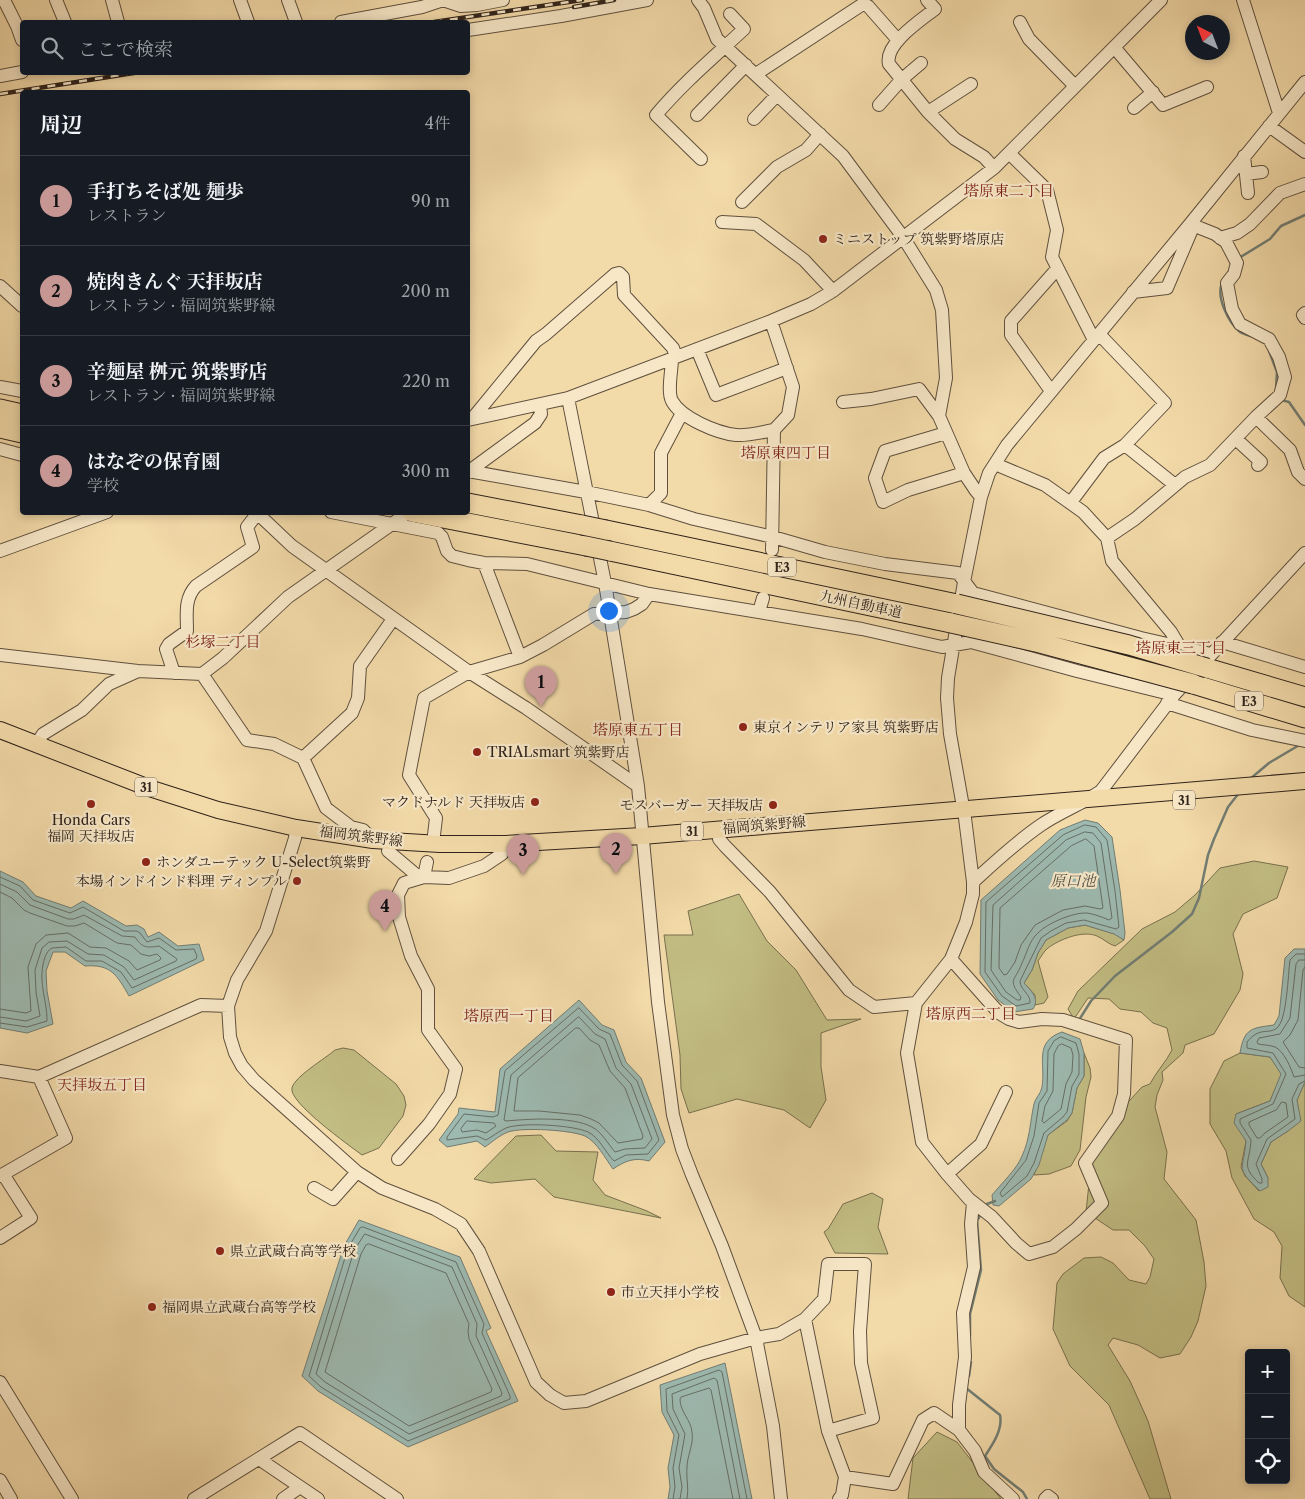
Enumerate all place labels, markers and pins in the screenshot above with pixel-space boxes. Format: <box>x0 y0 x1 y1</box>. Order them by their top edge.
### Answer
place label: ミニストップ 筑紫野塔原店 <box>833 230 1004 248</box>
marker: ミニストップ 筑紫野塔原店 <box>817 233 829 245</box>
pin: 1 <box>525 666 557 707</box>
place label: 東京インテリア家具 筑紫野店 <box>753 718 939 736</box>
marker: 東京インテリア家具 筑紫野店 <box>737 721 749 733</box>
place label: TRIALsmart 筑紫野店 <box>487 743 630 761</box>
marker: TRIALsmart 筑紫野店 <box>471 746 483 758</box>
place label: マクドナルド 天拝坂店 <box>382 793 525 811</box>
marker: マクドナルド 天拝坂店 <box>529 796 541 808</box>
place label: モスバーガー 天拝坂店 <box>620 796 763 814</box>
marker: Honda Cars 福岡 天拝坂店 <box>85 798 97 810</box>
marker: モスバーガー 天拝坂店 <box>767 799 779 811</box>
place label: Honda Cars 福岡 天拝坂店 <box>47 811 135 845</box>
pin: 2 <box>600 833 632 874</box>
pin: 3 <box>507 834 539 875</box>
place label: ホンダユーテック U-Select筑紫野 <box>156 853 371 871</box>
marker: ホンダユーテック U-Select筑紫野 <box>140 856 152 868</box>
place label: 本場インドインド料理 ディンプル <box>76 872 287 890</box>
marker: 本場インドインド料理 ディンプル <box>291 875 303 887</box>
pin: 4 <box>369 890 401 931</box>
place label: 県立武蔵台高等学校 <box>230 1242 356 1260</box>
marker: 県立武蔵台高等学校 <box>214 1245 226 1257</box>
place label: 市立天拝小学校 <box>621 1283 719 1301</box>
marker: 市立天拝小学校 <box>605 1286 617 1298</box>
place label: 福岡県立武蔵台高等学校 <box>162 1298 316 1316</box>
marker: 福岡県立武蔵台高等学校 <box>146 1301 158 1313</box>

